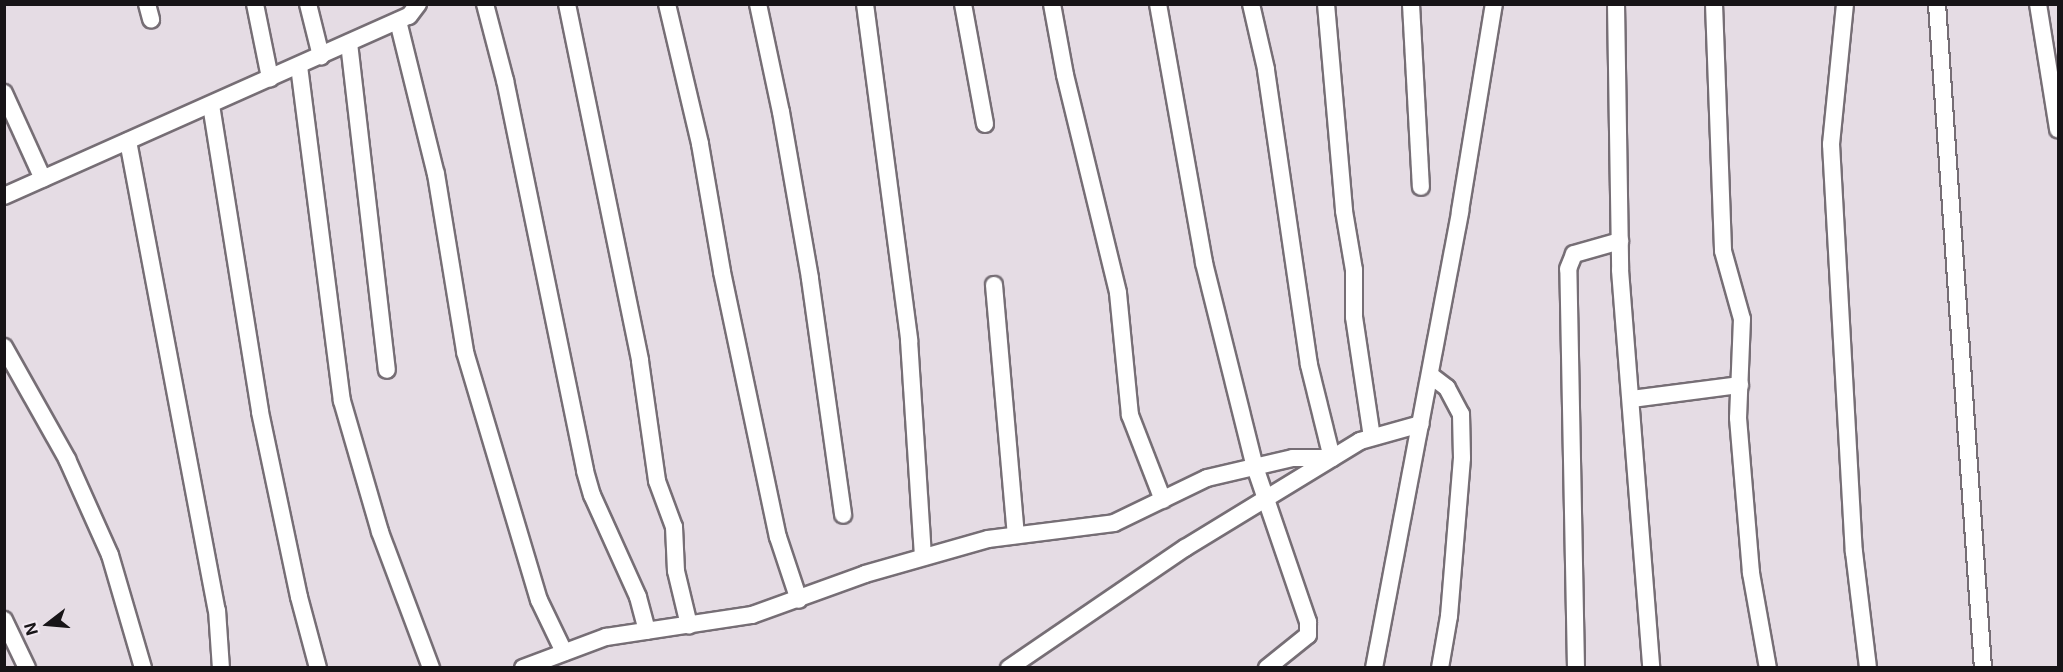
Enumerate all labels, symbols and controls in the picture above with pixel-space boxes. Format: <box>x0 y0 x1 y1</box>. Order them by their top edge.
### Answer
north arrow <box>18 594 78 654</box>
text: N <box>19 620 42 638</box>

